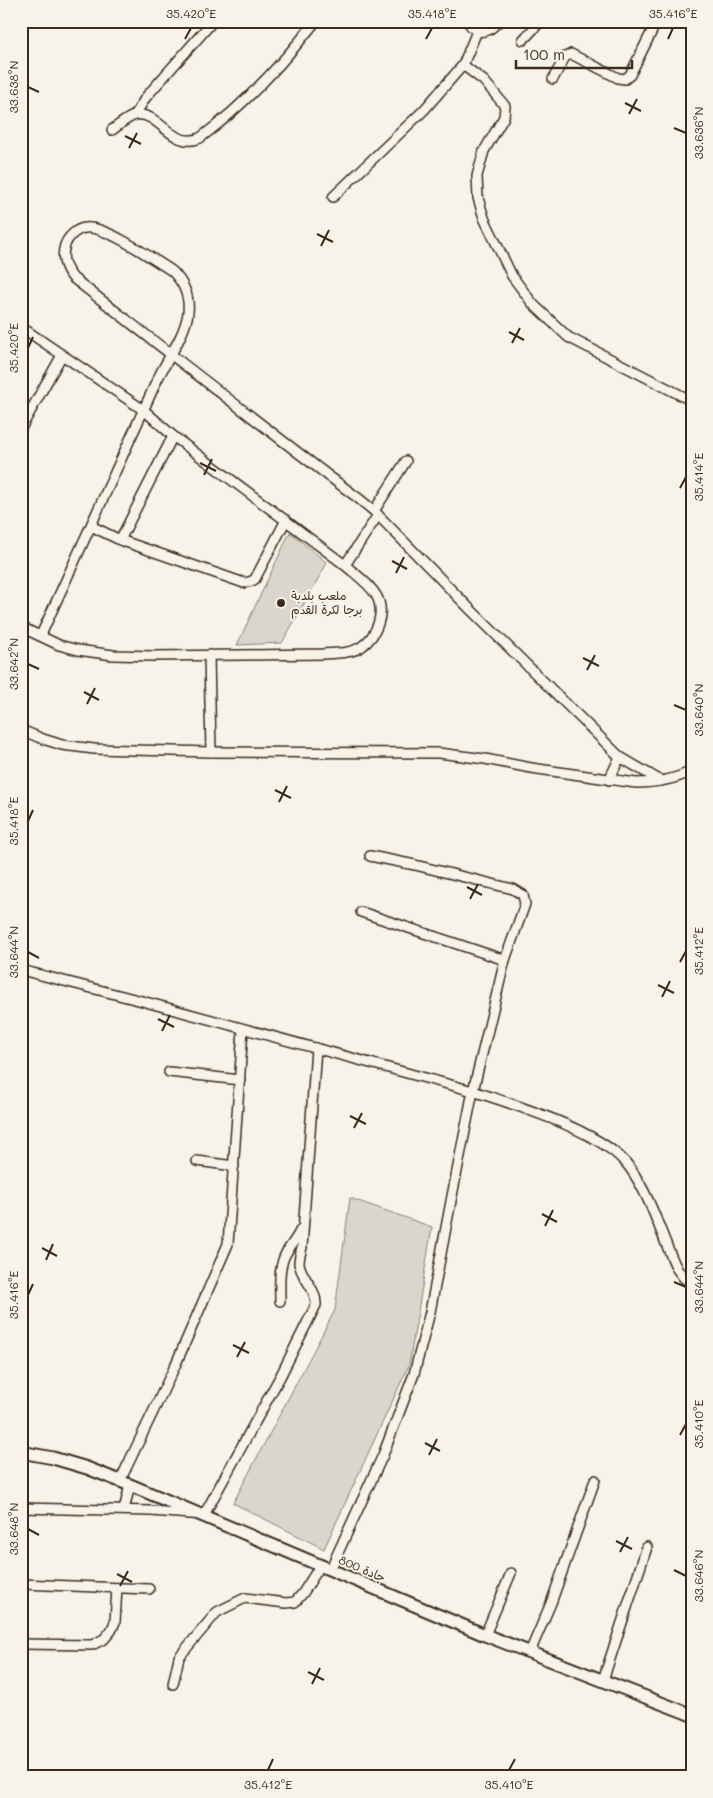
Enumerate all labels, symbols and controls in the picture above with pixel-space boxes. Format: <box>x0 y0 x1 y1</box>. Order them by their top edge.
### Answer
text: 35.420°E <box>166 5 216 21</box>
text: 35.418°E <box>408 5 456 21</box>
text: 35.416°E <box>649 5 697 21</box>
scale bar <box>516 38 632 70</box>
text: 100 m <box>523 44 565 64</box>
text: 33.638°N <box>5 61 21 113</box>
text: 33.636°N <box>690 107 706 159</box>
text: 35.420°E <box>5 323 21 373</box>
text: 35.414°E <box>690 453 706 501</box>
place label: ملعب بلدبة برجا لكرة القدم <box>291 587 362 619</box>
marker: ملعب بلدبة برجا لكرة القدم <box>275 597 287 609</box>
text: 33.642°N <box>5 638 21 690</box>
text: 33.640°N <box>690 684 706 736</box>
text: 35.418°E <box>5 797 21 845</box>
text: 33.644°N <box>5 926 21 978</box>
text: 35.412°E <box>690 927 706 975</box>
text: 33.644°N <box>690 1261 706 1313</box>
text: 35.416°E <box>5 1271 21 1319</box>
text: 35.410°E <box>690 1399 706 1448</box>
text: 33.648°N <box>5 1503 21 1555</box>
text: 33.646°N <box>690 1550 706 1602</box>
street label: جادة 800 <box>336 1551 388 1586</box>
text: 35.412°E <box>244 1776 292 1792</box>
text: 35.410°E <box>485 1776 534 1792</box>

